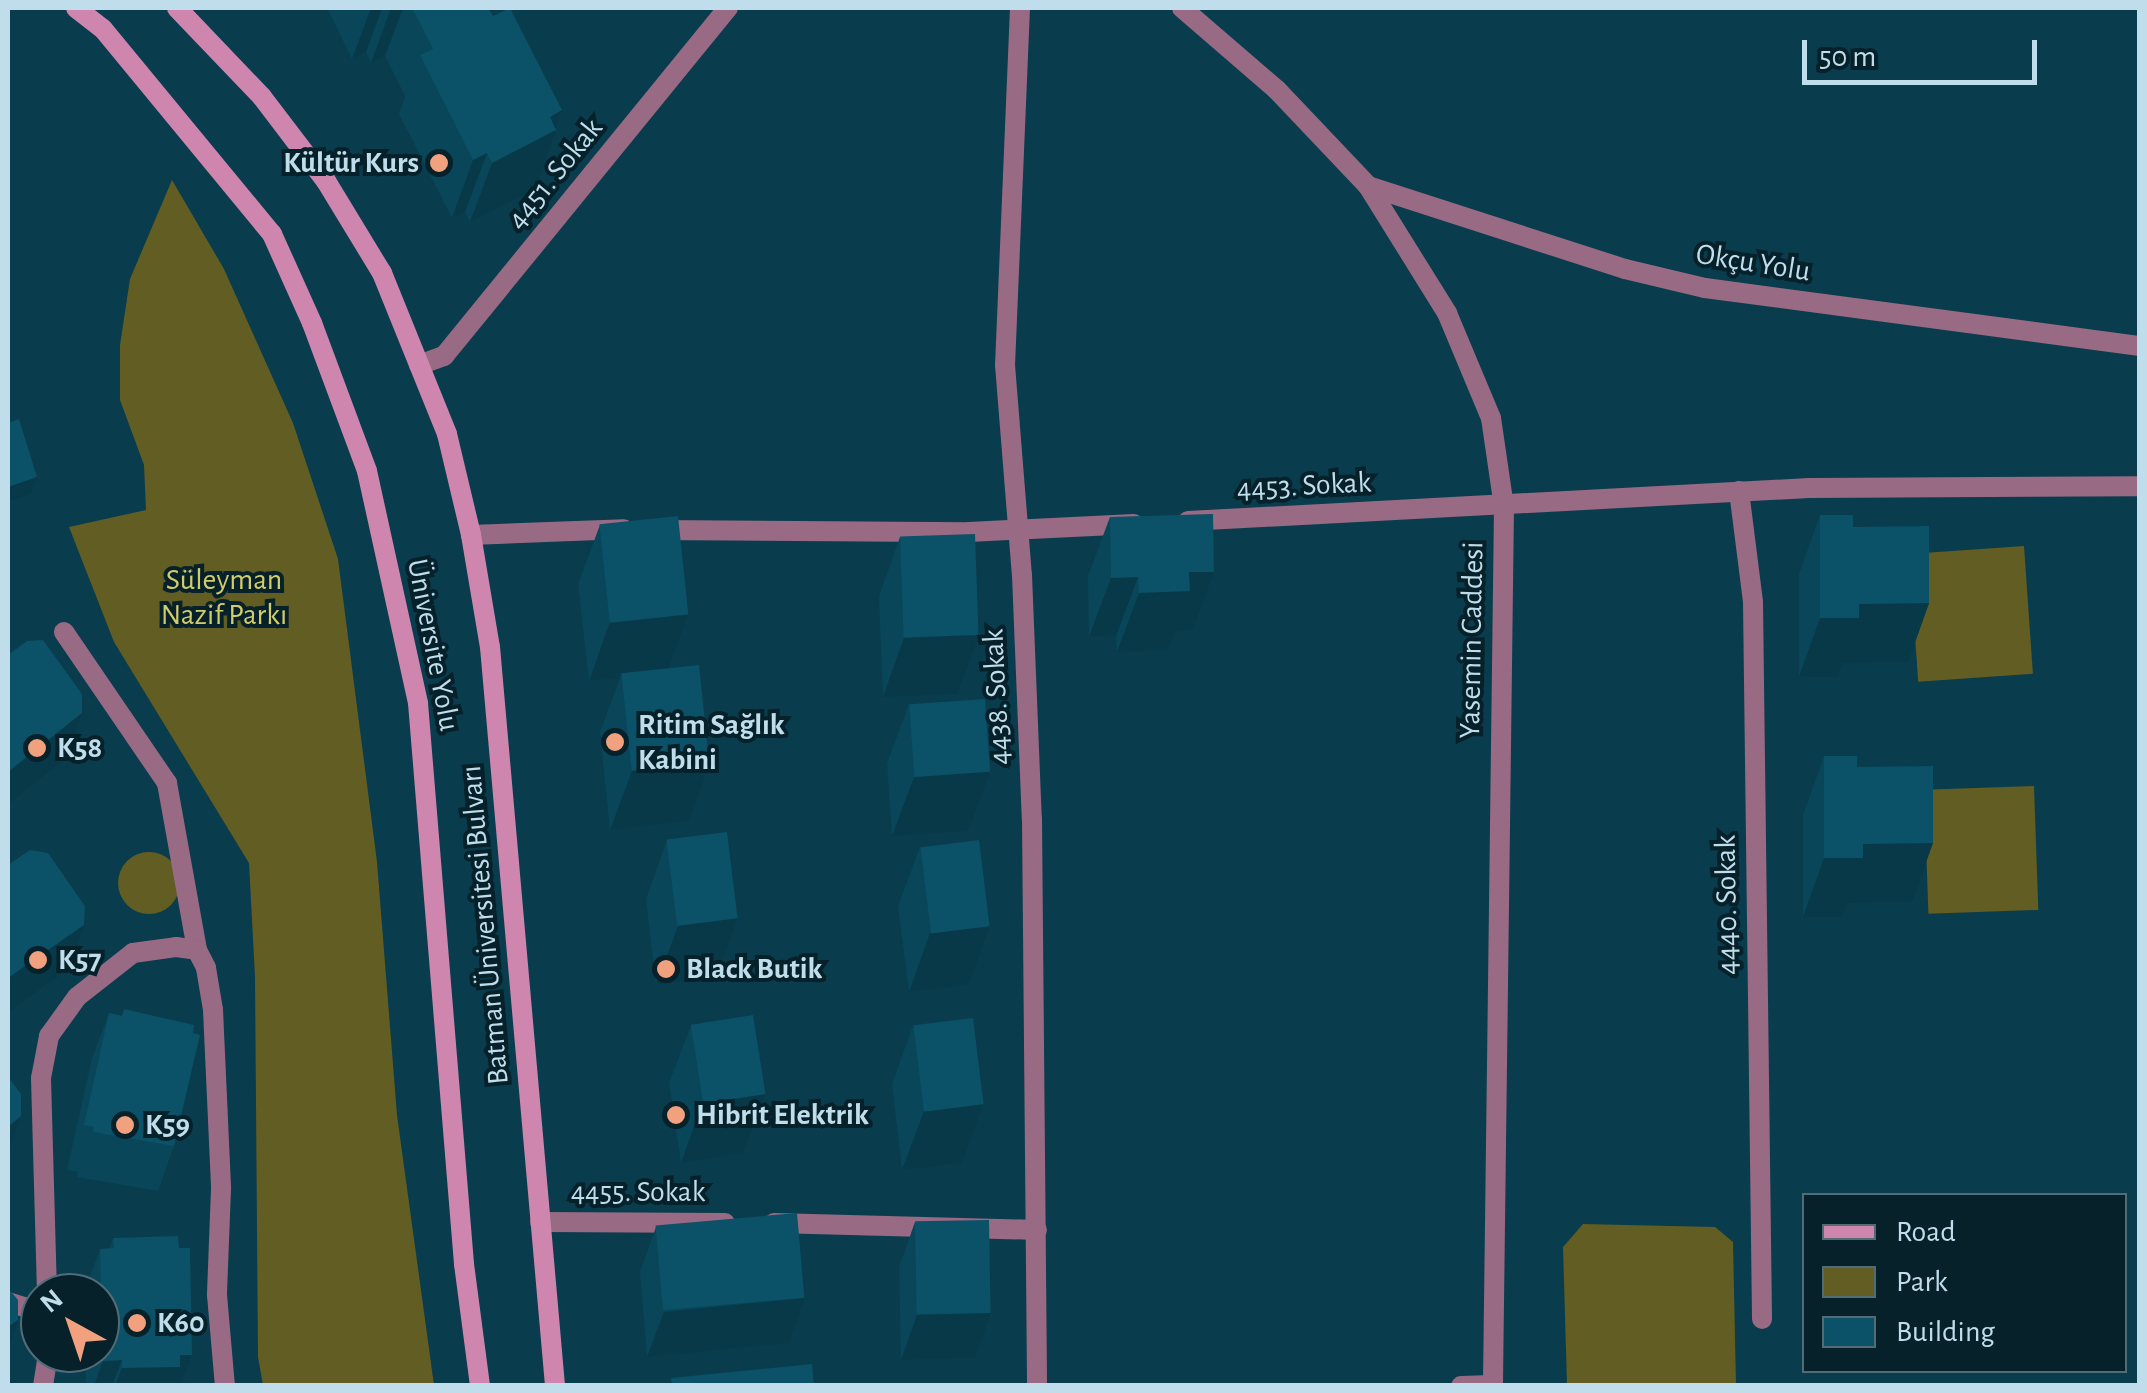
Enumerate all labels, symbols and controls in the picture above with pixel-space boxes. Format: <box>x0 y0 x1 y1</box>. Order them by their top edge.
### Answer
scale bar <box>1807 20 2042 82</box>
text: 50 m <box>1819 42 1876 72</box>
street label: 4451. Sokak <box>499 111 611 237</box>
place label: Kültür Kurs <box>283 145 419 181</box>
marker: Kültür Kurs <box>428 152 450 174</box>
street label: Okçu Yolu <box>1693 236 1813 290</box>
street label: 4453. Sokak <box>1236 465 1372 507</box>
street label: Yasemin Caddesi <box>1452 541 1492 739</box>
street label: Üniversite Yolu <box>399 556 467 734</box>
park label: Süleyman Nazif Parkı <box>161 562 287 632</box>
street label: 4438. Sokak <box>975 628 1019 766</box>
place label: Ritim Sağlık Kabini <box>638 707 785 778</box>
marker: Ritim Sağlık Kabini <box>602 729 628 755</box>
place label: K58 <box>57 730 102 766</box>
marker: K58 <box>26 737 48 759</box>
street label: Batman Üniversitesi Bulvarı <box>453 764 517 1086</box>
street label: 4440. Sokak <box>1708 835 1746 975</box>
place label: K57 <box>58 942 101 978</box>
marker: K57 <box>27 949 49 971</box>
place label: Black Butik <box>686 951 822 987</box>
marker: Black Butik <box>655 958 677 980</box>
place label: Hibrit Elektrik <box>696 1097 869 1133</box>
marker: Hibrit Elektrik <box>665 1104 687 1126</box>
place label: K59 <box>145 1107 190 1143</box>
marker: K59 <box>114 1114 136 1136</box>
street label: 4455. Sokak <box>571 1174 705 1210</box>
legend <box>1802 1193 2127 1373</box>
text: Road <box>1896 1217 1956 1247</box>
text: Park <box>1896 1267 1948 1297</box>
north arrow <box>20 1273 120 1373</box>
text: N <box>36 1285 68 1319</box>
place label: K60 <box>157 1305 205 1341</box>
marker: K60 <box>126 1312 148 1334</box>
text: Building <box>1896 1317 1995 1347</box>

